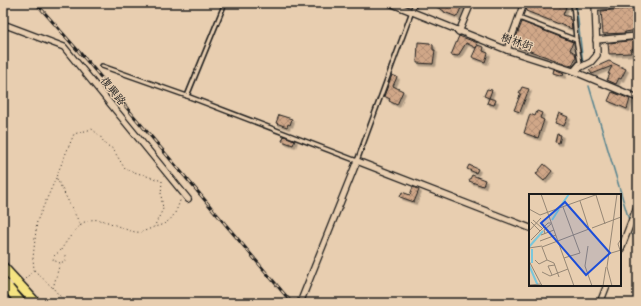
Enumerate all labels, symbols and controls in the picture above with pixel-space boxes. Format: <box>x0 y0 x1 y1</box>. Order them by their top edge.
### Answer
street label: 樹林街 <box>499 30 536 54</box>
street label: 復興路 <box>98 74 128 108</box>
inset map <box>529 194 621 286</box>

